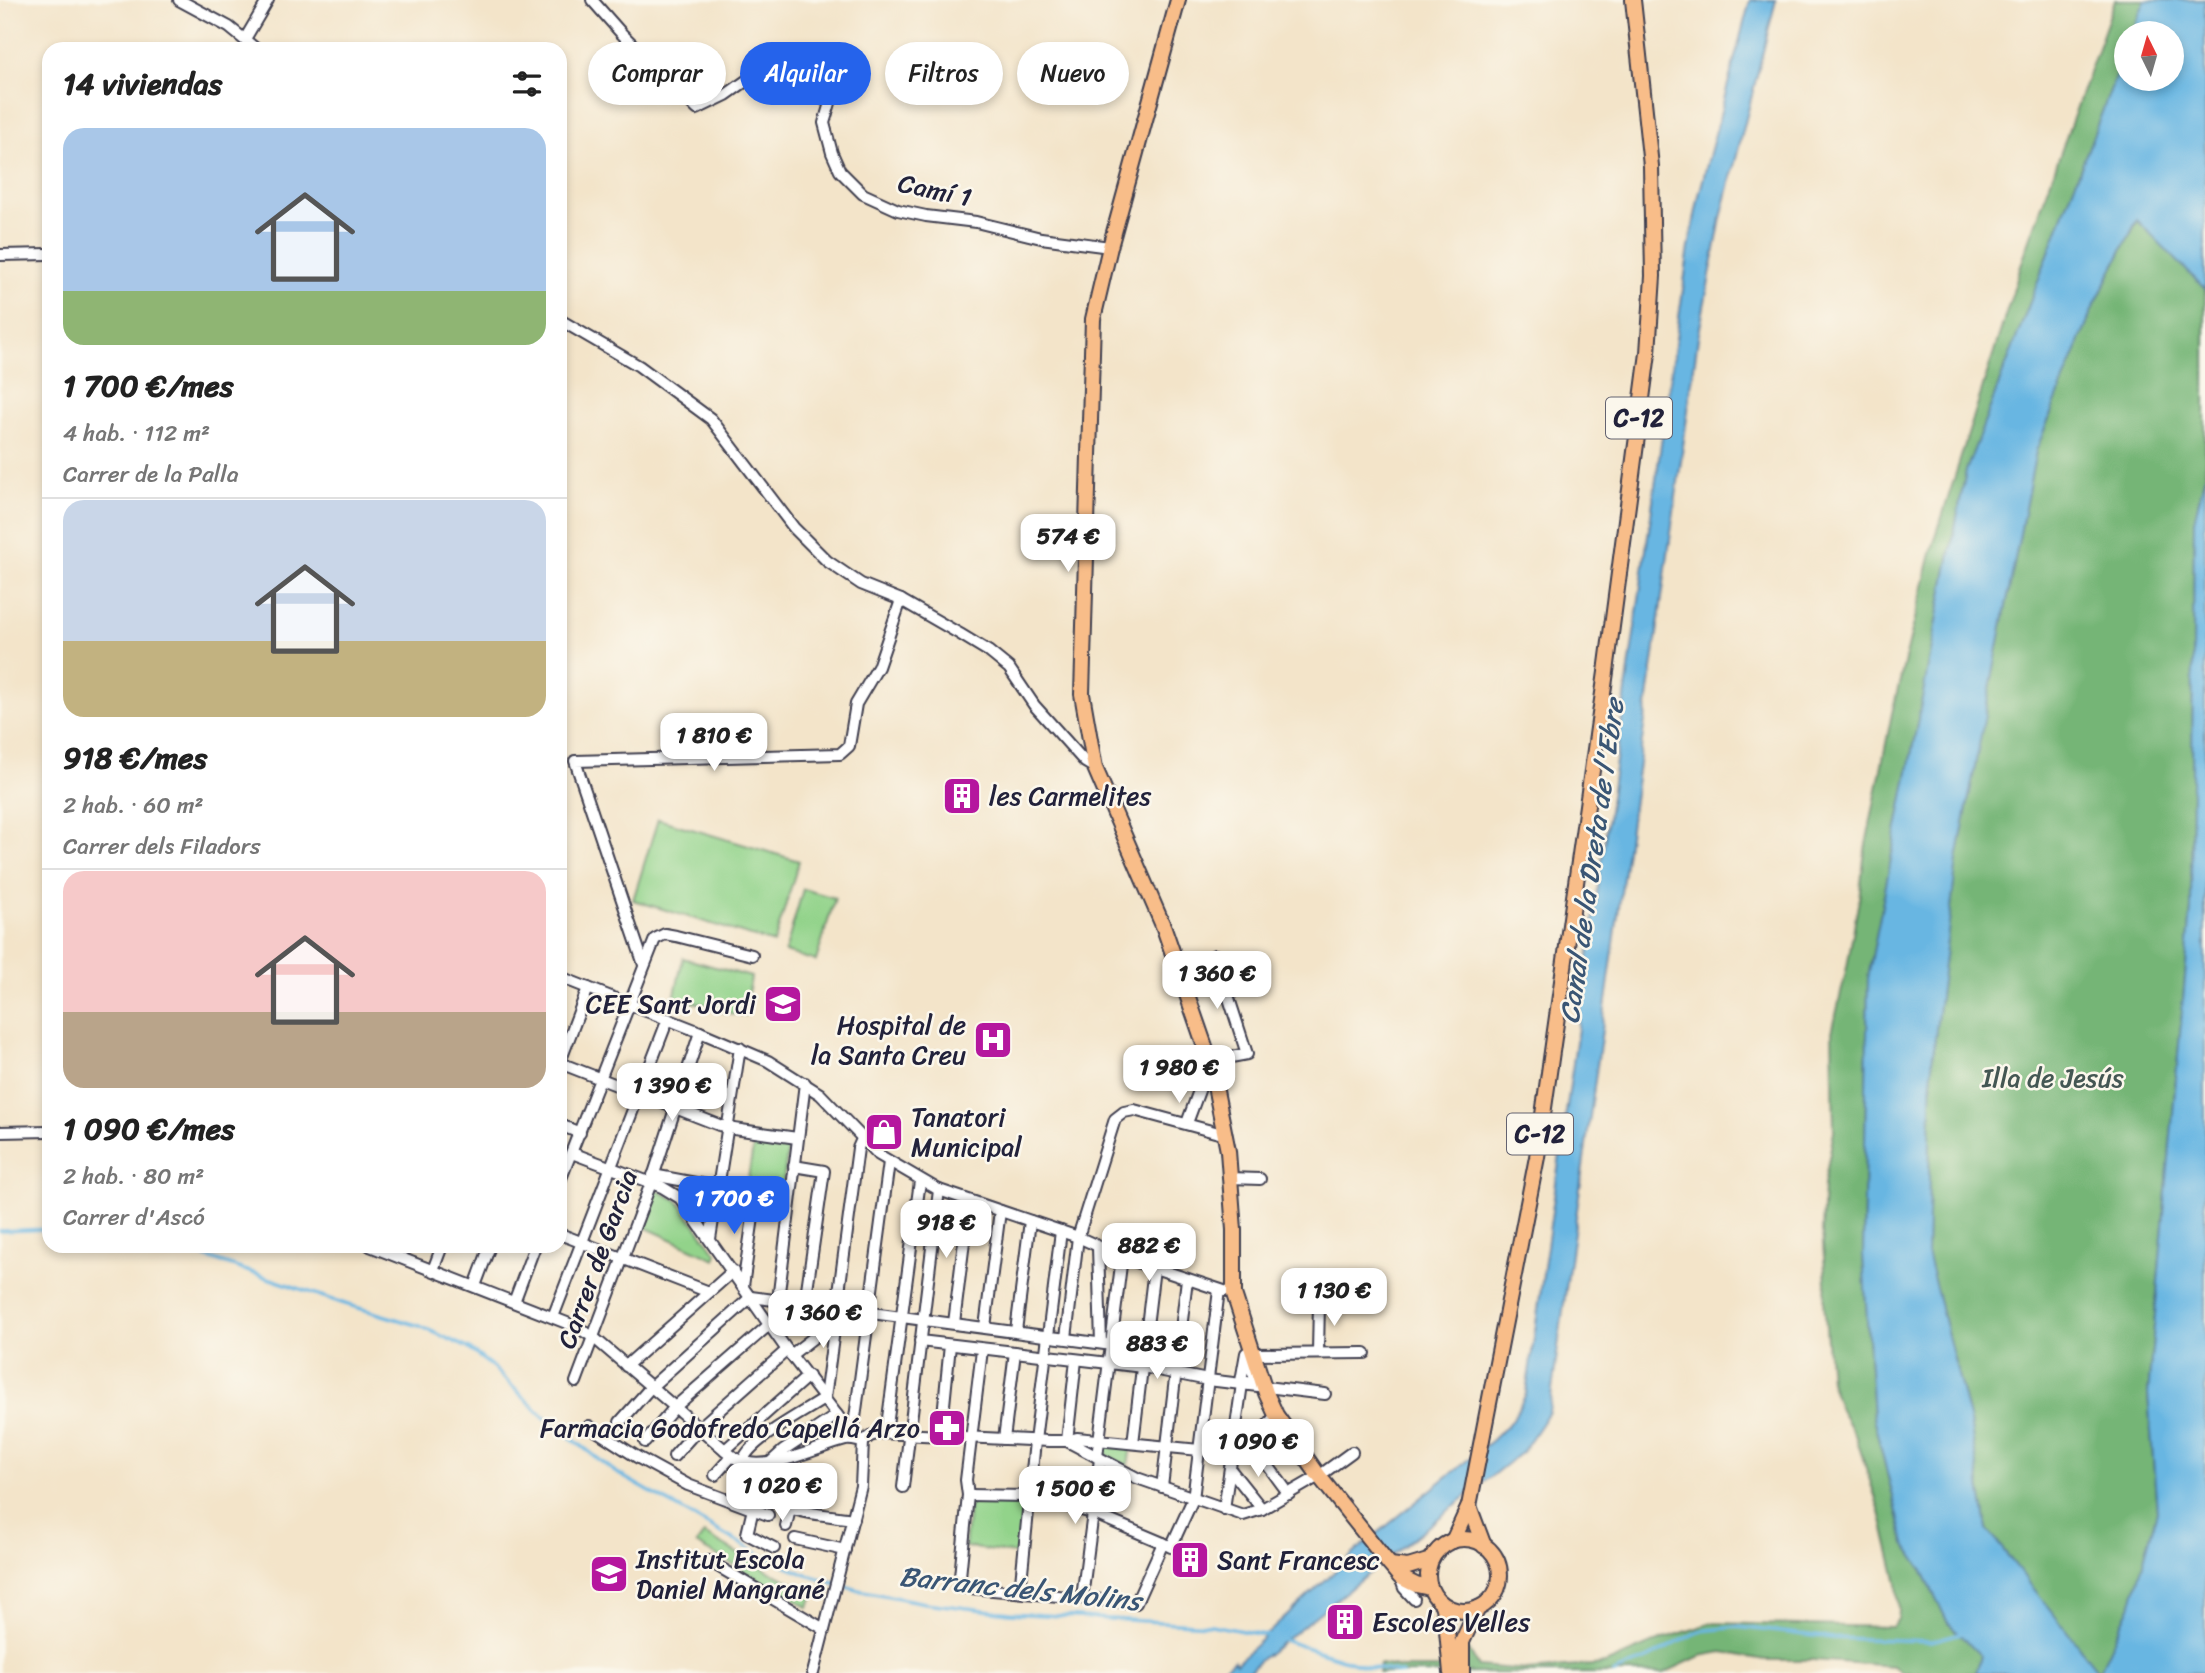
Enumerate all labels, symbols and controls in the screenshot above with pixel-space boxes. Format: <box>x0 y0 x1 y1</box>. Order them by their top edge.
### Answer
north arrow <box>2114 21 2184 91</box>
map controls <box>2114 21 2184 91</box>
chip: Comprar <box>588 42 726 105</box>
chip: Alquilar <box>740 42 871 105</box>
chip: Filtros <box>885 42 1003 105</box>
chip: Nuevo <box>1017 42 1129 105</box>
text: 14 viviendas <box>63 57 222 111</box>
icon: filters <box>508 65 546 103</box>
street label: Camí 1 <box>894 160 976 220</box>
icon: home <box>242 174 368 300</box>
text: 1 700 €/mes <box>63 359 234 413</box>
road number: C-12 <box>1606 398 1672 438</box>
text: 4 hab. · 112 m² <box>63 413 210 454</box>
text: Carrer de la Palla <box>63 454 238 495</box>
pin: 574 € <box>1019 514 1117 574</box>
text: 574 € <box>1037 516 1099 557</box>
icon: home <box>242 546 368 672</box>
water label: Canal de la Dreta de l'Ebre <box>1544 693 1639 1027</box>
pin: 1 810 € <box>649 714 779 773</box>
text: 1 810 € <box>676 715 752 756</box>
text: 918 €/mes <box>63 731 207 785</box>
place label: les Carmelites <box>989 773 1152 819</box>
building icon: les Carmelites <box>941 775 983 817</box>
text: 2 hab. · 60 m² <box>63 785 203 826</box>
text: Carrer dels Filadors <box>63 826 261 867</box>
icon: home <box>242 917 368 1043</box>
pin: 1 360 € <box>1152 951 1282 1011</box>
text: 1 360 € <box>1178 953 1256 994</box>
place label: CEE Sant Jordi <box>586 981 757 1027</box>
school or university icon: CEE Sant Jordi <box>762 983 804 1025</box>
place label: Hospital de la Santa Creu <box>811 1002 966 1078</box>
hospital icon: Hospital de la Santa Creu <box>972 1019 1014 1061</box>
pin: 1 980 € <box>1114 1046 1244 1105</box>
text: 1 980 € <box>1139 1047 1219 1088</box>
park label: Illa de Jesús <box>1981 1055 2124 1101</box>
pin: 1 390 € <box>607 1064 737 1123</box>
text: 1 390 € <box>633 1065 711 1106</box>
place label: Tanatori Municipal <box>911 1094 1022 1170</box>
text: 1 090 €/mes <box>63 1102 235 1156</box>
shop icon: Tanatori Municipal <box>863 1111 905 1153</box>
road number: C-12 <box>1507 1114 1573 1154</box>
text: 2 hab. · 80 m² <box>63 1156 204 1197</box>
street label: Carrer de Garcia <box>543 1163 651 1355</box>
pin: 1 700 € <box>669 1176 799 1236</box>
text: 1 700 € <box>694 1178 774 1219</box>
text: Carrer d'Ascó <box>63 1197 205 1238</box>
pin: 918 € <box>897 1200 995 1260</box>
text: 918 € <box>916 1202 976 1243</box>
pin: 882 € <box>1100 1224 1198 1283</box>
text: 882 € <box>1118 1225 1180 1266</box>
pin: 1 130 € <box>1269 1268 1399 1328</box>
text: 1 130 € <box>1297 1270 1371 1311</box>
pin: 1 360 € <box>758 1290 888 1350</box>
text: 1 360 € <box>784 1292 862 1333</box>
pin: 883 € <box>1108 1322 1206 1381</box>
text: 883 € <box>1126 1323 1188 1364</box>
place label: Farmacia Godofredo Capellá Arzo <box>540 1405 920 1451</box>
pharmacy icon: Farmacia Godofredo Capellá Arzo <box>926 1407 968 1449</box>
pin: 1 090 € <box>1193 1420 1323 1479</box>
text: 1 090 € <box>1218 1421 1298 1462</box>
pin: 1 020 € <box>717 1464 847 1523</box>
text: 1 020 € <box>742 1465 822 1506</box>
pin: 1 500 € <box>1010 1466 1140 1526</box>
text: 1 500 € <box>1035 1468 1115 1509</box>
place label: Institut Escola Daniel Mangrané <box>635 1536 825 1612</box>
place label: Sant Francesc <box>1217 1537 1380 1583</box>
building icon: Sant Francesc <box>1169 1539 1211 1581</box>
water label: Barranc dels Molins <box>897 1551 1147 1626</box>
school or university icon: Institut Escola Daniel Mangrané <box>588 1553 630 1595</box>
place label: Escoles Velles <box>1372 1599 1531 1645</box>
building icon: Escoles Velles <box>1324 1601 1366 1643</box>

